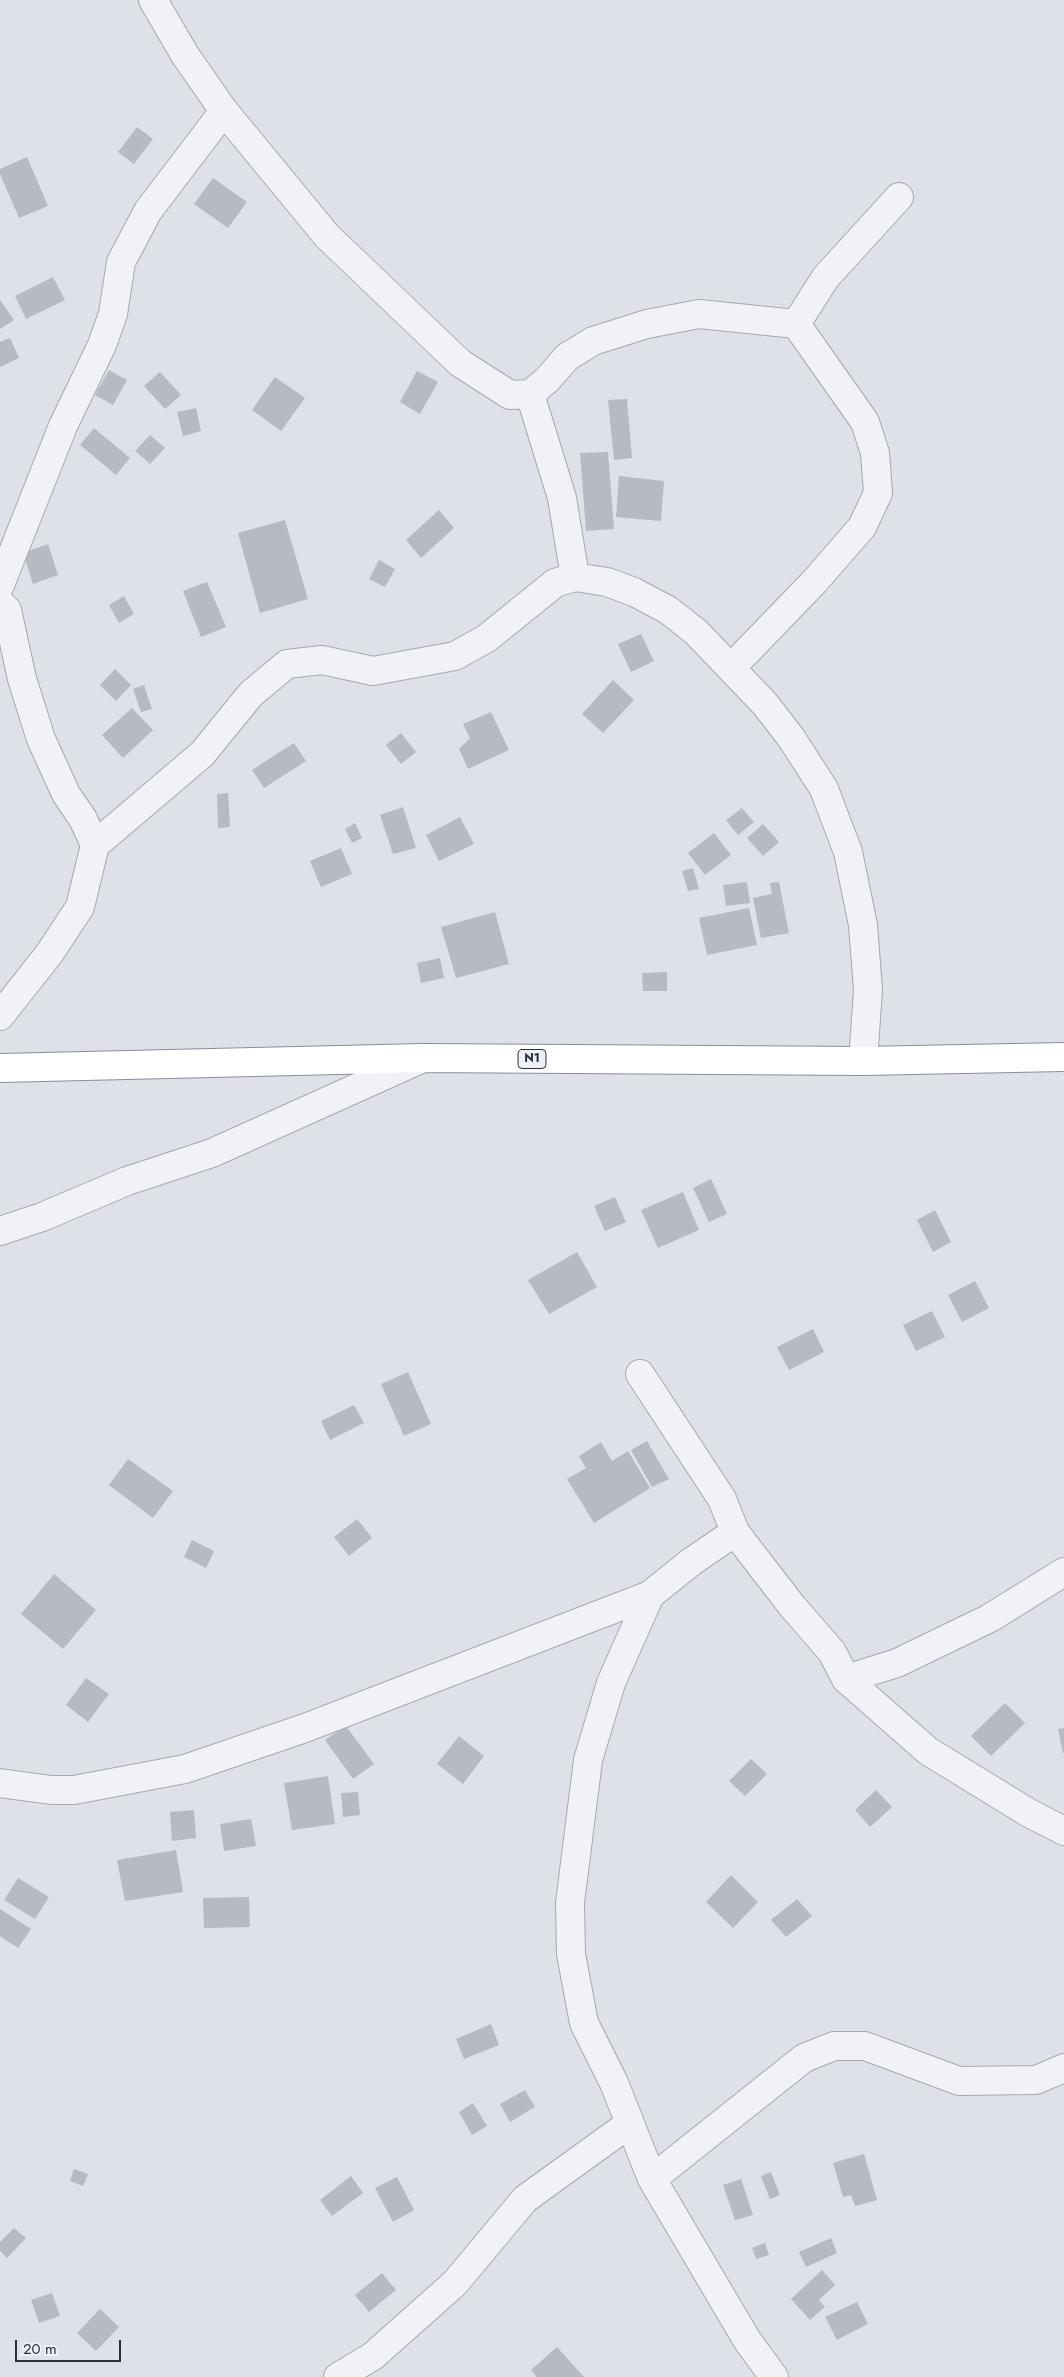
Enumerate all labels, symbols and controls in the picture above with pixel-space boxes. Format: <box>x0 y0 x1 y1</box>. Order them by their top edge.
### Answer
road number: N1 <box>518 1050 546 1068</box>
scale bar <box>18 2330 124 2362</box>
text: 20 m <box>23 2338 57 2360</box>

